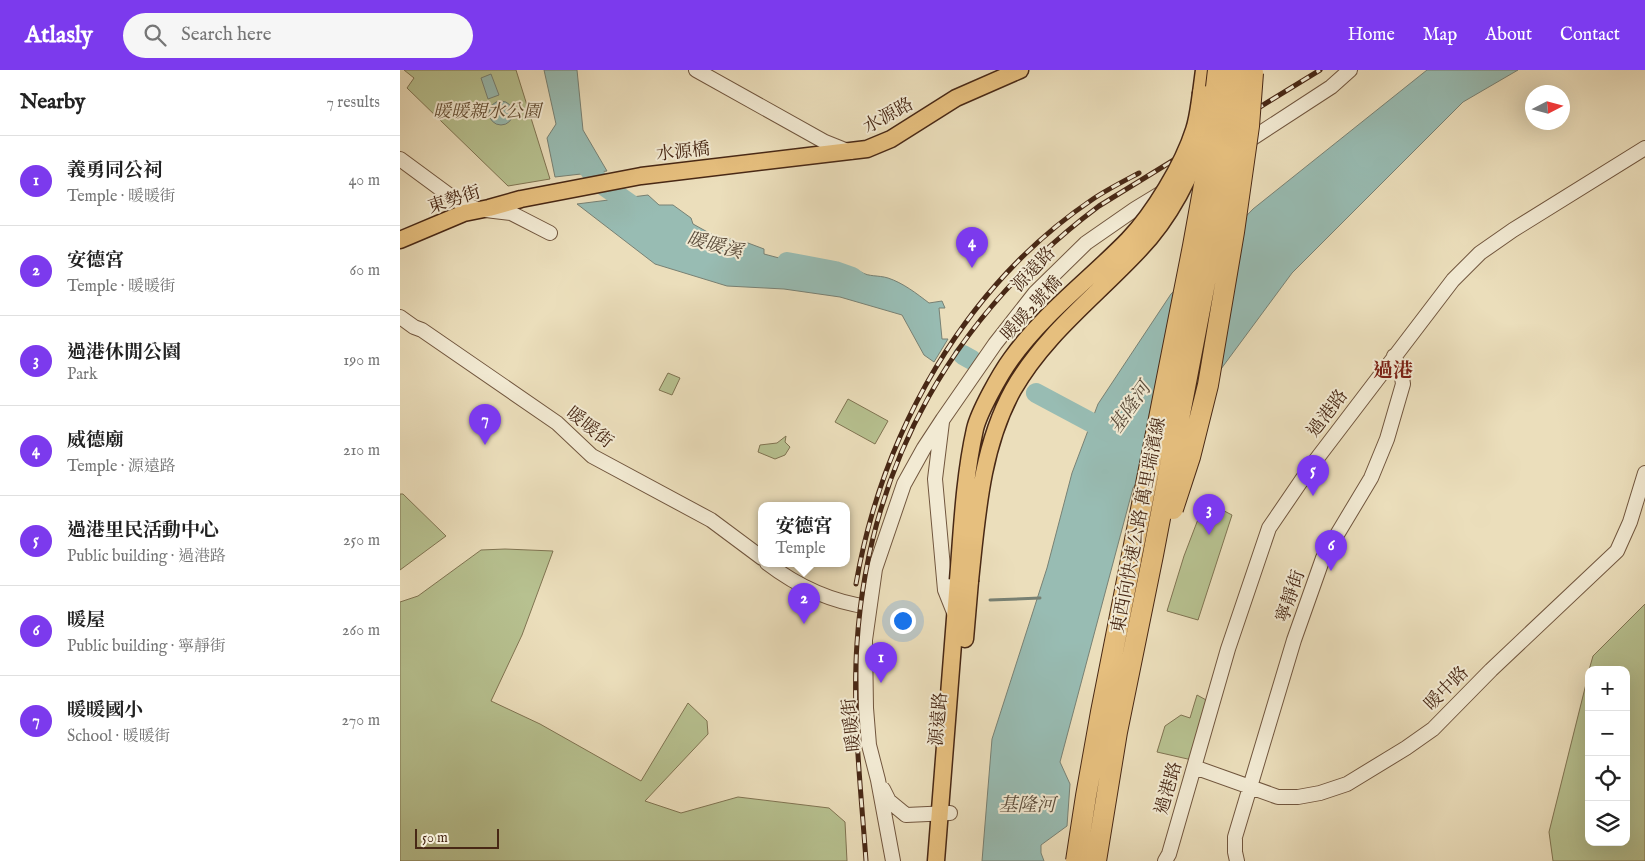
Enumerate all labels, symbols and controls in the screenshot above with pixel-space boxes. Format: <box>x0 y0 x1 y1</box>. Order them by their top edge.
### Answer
search box <box>123 13 473 58</box>
text: Atlasly <box>25 20 93 51</box>
icon: search <box>141 21 169 49</box>
text: Search here <box>181 23 271 47</box>
text: Home <box>1348 24 1395 47</box>
text: Map <box>1423 24 1457 47</box>
text: About <box>1485 24 1532 47</box>
text: Contact <box>1560 24 1620 47</box>
north arrow <box>1525 85 1570 130</box>
text: Nearby <box>20 89 85 116</box>
text: 7 results <box>326 93 380 113</box>
street label: 水源路 <box>860 93 918 139</box>
park label: 暖暖親水公園 <box>433 101 544 124</box>
street label: 水源橋 <box>655 138 711 167</box>
text: 義勇同公祠 <box>67 159 162 183</box>
text: 1 <box>33 171 39 191</box>
text: 40 m <box>348 171 380 191</box>
street label: 東勢街 <box>425 181 484 220</box>
text: Temple · 暖暖街 <box>67 187 176 207</box>
water label: 暖暖溪 <box>684 227 747 265</box>
pin: 4 <box>956 227 988 268</box>
street label: 源遠路 <box>1007 242 1061 298</box>
text: 安德宮 <box>67 249 124 273</box>
text: 2 <box>32 261 40 281</box>
text: 60 m <box>350 261 380 281</box>
street label: 暖暖2號橋 <box>996 272 1068 346</box>
text: Temple · 暖暖街 <box>67 277 176 297</box>
text: 過港休閒公園 <box>67 341 181 365</box>
text: 3 <box>33 351 39 371</box>
text: 190 m <box>343 351 380 371</box>
district label: 過港 <box>1373 359 1413 384</box>
text: Park <box>67 365 97 385</box>
water label: 基隆河 <box>1104 375 1159 438</box>
street label: 過港路 <box>1303 385 1354 442</box>
street label: 暖暖街 <box>561 402 617 454</box>
pin: 7 <box>469 404 501 445</box>
street label: 東西向快速公路 萬里瑞濱線 <box>1107 415 1172 635</box>
text: 威德廟 <box>67 429 124 453</box>
text: 4 <box>32 441 40 461</box>
text: 210 m <box>343 441 380 461</box>
pin: 5 <box>1297 455 1329 496</box>
text: Temple · 源遠路 <box>67 457 176 477</box>
pin: 3 <box>1193 494 1225 535</box>
popup <box>758 502 850 567</box>
text: 安德宮 <box>775 515 833 539</box>
text: 過港里民活動中心 <box>67 519 219 543</box>
pin: 6 <box>1315 530 1347 571</box>
text: 5 <box>33 531 39 551</box>
text: 250 m <box>343 531 380 551</box>
text: Temple <box>775 539 826 559</box>
text: Public building · 過港路 <box>67 547 226 567</box>
street label: 寧靜街 <box>1272 567 1311 626</box>
pin: 2 <box>788 583 820 624</box>
your location <box>890 608 916 634</box>
text: 暖屋 <box>67 609 105 633</box>
text: 6 <box>33 621 39 641</box>
text: 260 m <box>342 621 380 641</box>
text: Public building · 寧靜街 <box>67 637 226 657</box>
pin: 1 <box>865 642 897 683</box>
street label: 暖中路 <box>1420 662 1474 716</box>
map controls <box>1585 666 1630 846</box>
button: + <box>1585 666 1630 711</box>
street label: 源遠路 <box>926 691 953 747</box>
street label: 暖暖街 <box>838 697 867 753</box>
text: 暖暖國小 <box>67 699 143 723</box>
text: 7 <box>32 711 40 731</box>
text: 270 m <box>341 711 380 731</box>
button: − <box>1585 711 1630 756</box>
text: School · 暖暖街 <box>67 727 171 747</box>
button: locate <box>1585 756 1630 801</box>
street label: 過港路 <box>1151 759 1188 818</box>
water label: 基隆河 <box>998 794 1058 818</box>
button: layers <box>1585 801 1630 846</box>
scale bar <box>415 826 499 849</box>
text: 50 m <box>422 829 448 847</box>

